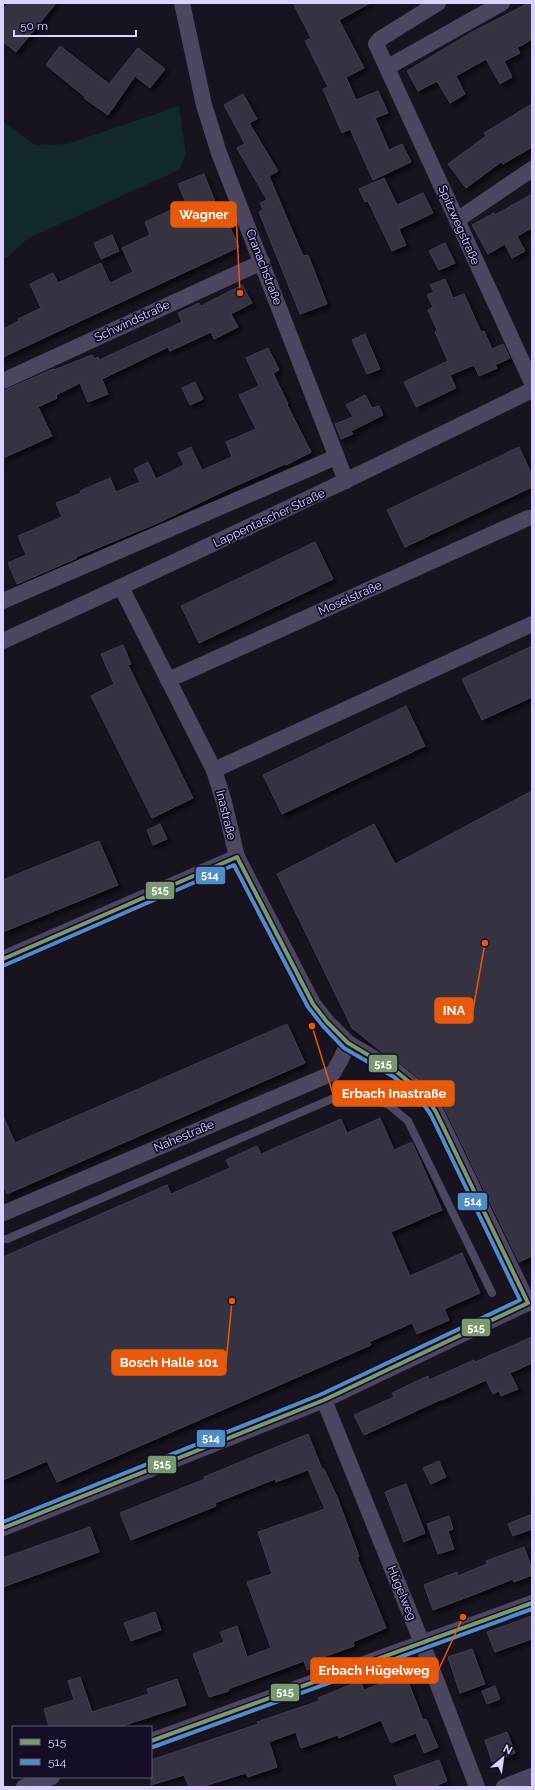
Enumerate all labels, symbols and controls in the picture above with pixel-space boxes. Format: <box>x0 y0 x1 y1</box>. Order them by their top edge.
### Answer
scale bar <box>14 12 136 38</box>
text: 50 m <box>20 19 48 33</box>
street label: Spitzwegstraße <box>435 183 483 267</box>
callout: Wagner <box>171 202 236 227</box>
text: Wagner <box>179 207 229 222</box>
street label: Cranachstraße <box>243 227 285 307</box>
street label: Schwindstraße <box>92 297 172 345</box>
street label: Lappentascher Straße <box>211 486 327 550</box>
street label: Moselstraße <box>316 578 384 618</box>
street label: Inastraße <box>213 789 239 841</box>
line badge: 514 <box>195 866 226 885</box>
text: 514 <box>201 869 219 882</box>
line badge: 515 <box>145 881 175 900</box>
text: 515 <box>151 884 169 897</box>
callout: INA <box>435 998 473 1023</box>
text: INA <box>443 1003 465 1018</box>
line badge: 515 <box>368 1054 398 1073</box>
text: 515 <box>374 1058 392 1071</box>
callout: Erbach Inastraße <box>333 1081 454 1106</box>
text: Erbach Inastraße <box>342 1086 447 1101</box>
street label: Nahestraße <box>152 1117 216 1155</box>
line badge: 514 <box>457 1192 488 1211</box>
text: 514 <box>464 1195 482 1208</box>
line badge: 515 <box>461 1318 491 1337</box>
text: 515 <box>467 1322 485 1335</box>
callout: Bosch Halle 101 <box>112 1350 226 1375</box>
text: Bosch Halle 101 <box>120 1355 219 1370</box>
line badge: 514 <box>196 1429 226 1448</box>
text: 514 <box>202 1432 220 1445</box>
line badge: 515 <box>147 1455 177 1474</box>
text: 515 <box>153 1458 171 1471</box>
street label: Hügelweg <box>385 1564 419 1622</box>
callout: Erbach Hügelweg <box>311 1658 438 1683</box>
text: Erbach Hügelweg <box>318 1663 430 1678</box>
line badge: 515 <box>270 1683 300 1702</box>
text: 515 <box>276 1686 294 1699</box>
legend <box>12 1726 152 1778</box>
text: 515 <box>48 1735 67 1749</box>
north arrow <box>483 1738 523 1778</box>
text: N <box>501 1742 514 1757</box>
text: 514 <box>48 1755 67 1769</box>

